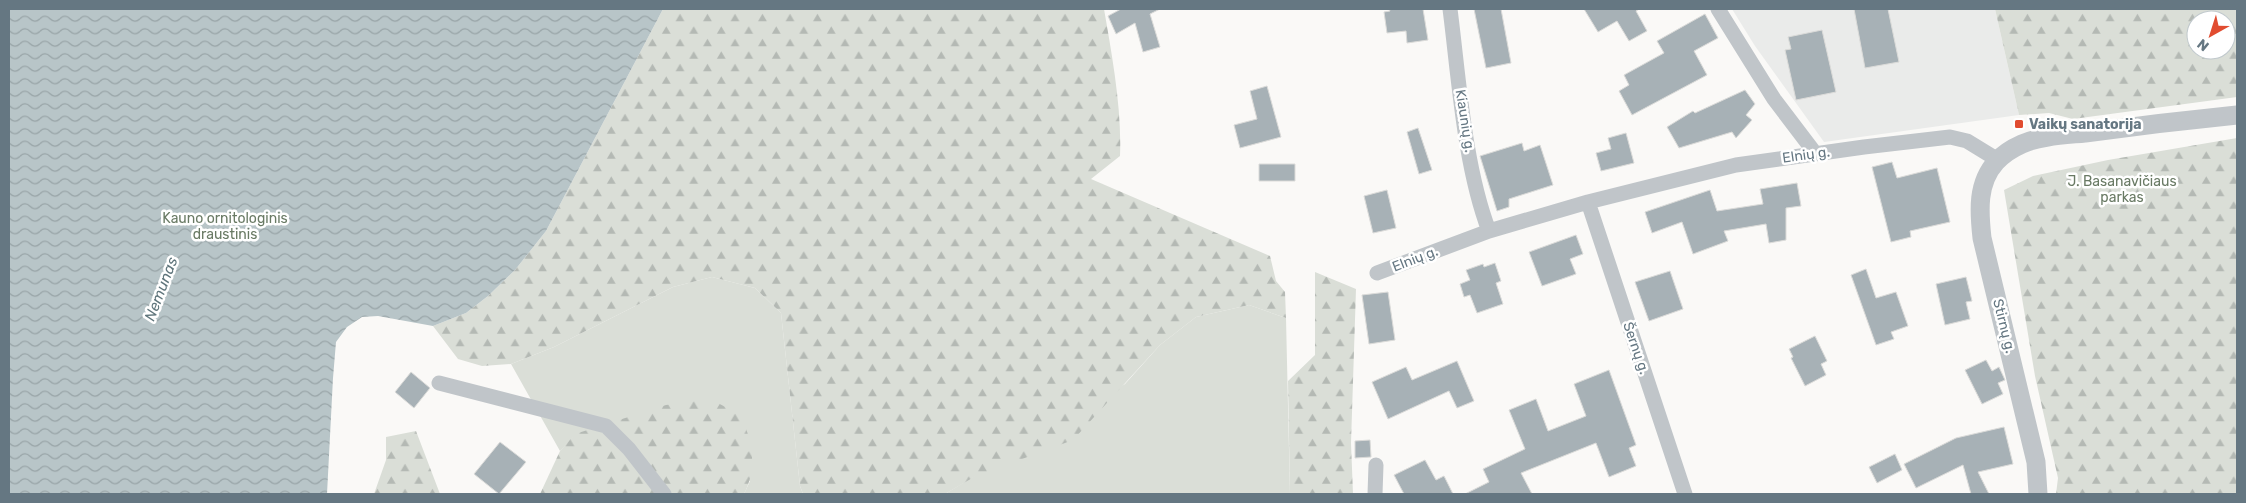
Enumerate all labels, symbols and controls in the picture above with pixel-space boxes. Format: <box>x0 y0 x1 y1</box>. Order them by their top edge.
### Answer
north arrow <box>2186 10 2236 60</box>
text: N <box>2194 35 2212 54</box>
street label: Kiaunių g. <box>1452 88 1478 154</box>
place label: Vaikų sanatorija <box>2029 116 2141 133</box>
marker: Vaikų sanatorija <box>2013 118 2025 130</box>
street label: Elnių g. <box>1781 143 1831 167</box>
park label: J. Basanavičiaus parkas <box>2067 173 2177 206</box>
park label: Kauno ornitologinis draustinis <box>162 210 288 243</box>
street label: Elnių g. <box>1390 243 1440 275</box>
water label: Nemunas <box>141 254 181 323</box>
street label: Stirnų g. <box>1989 297 2019 355</box>
street label: Šernų g. <box>1619 319 1654 376</box>

